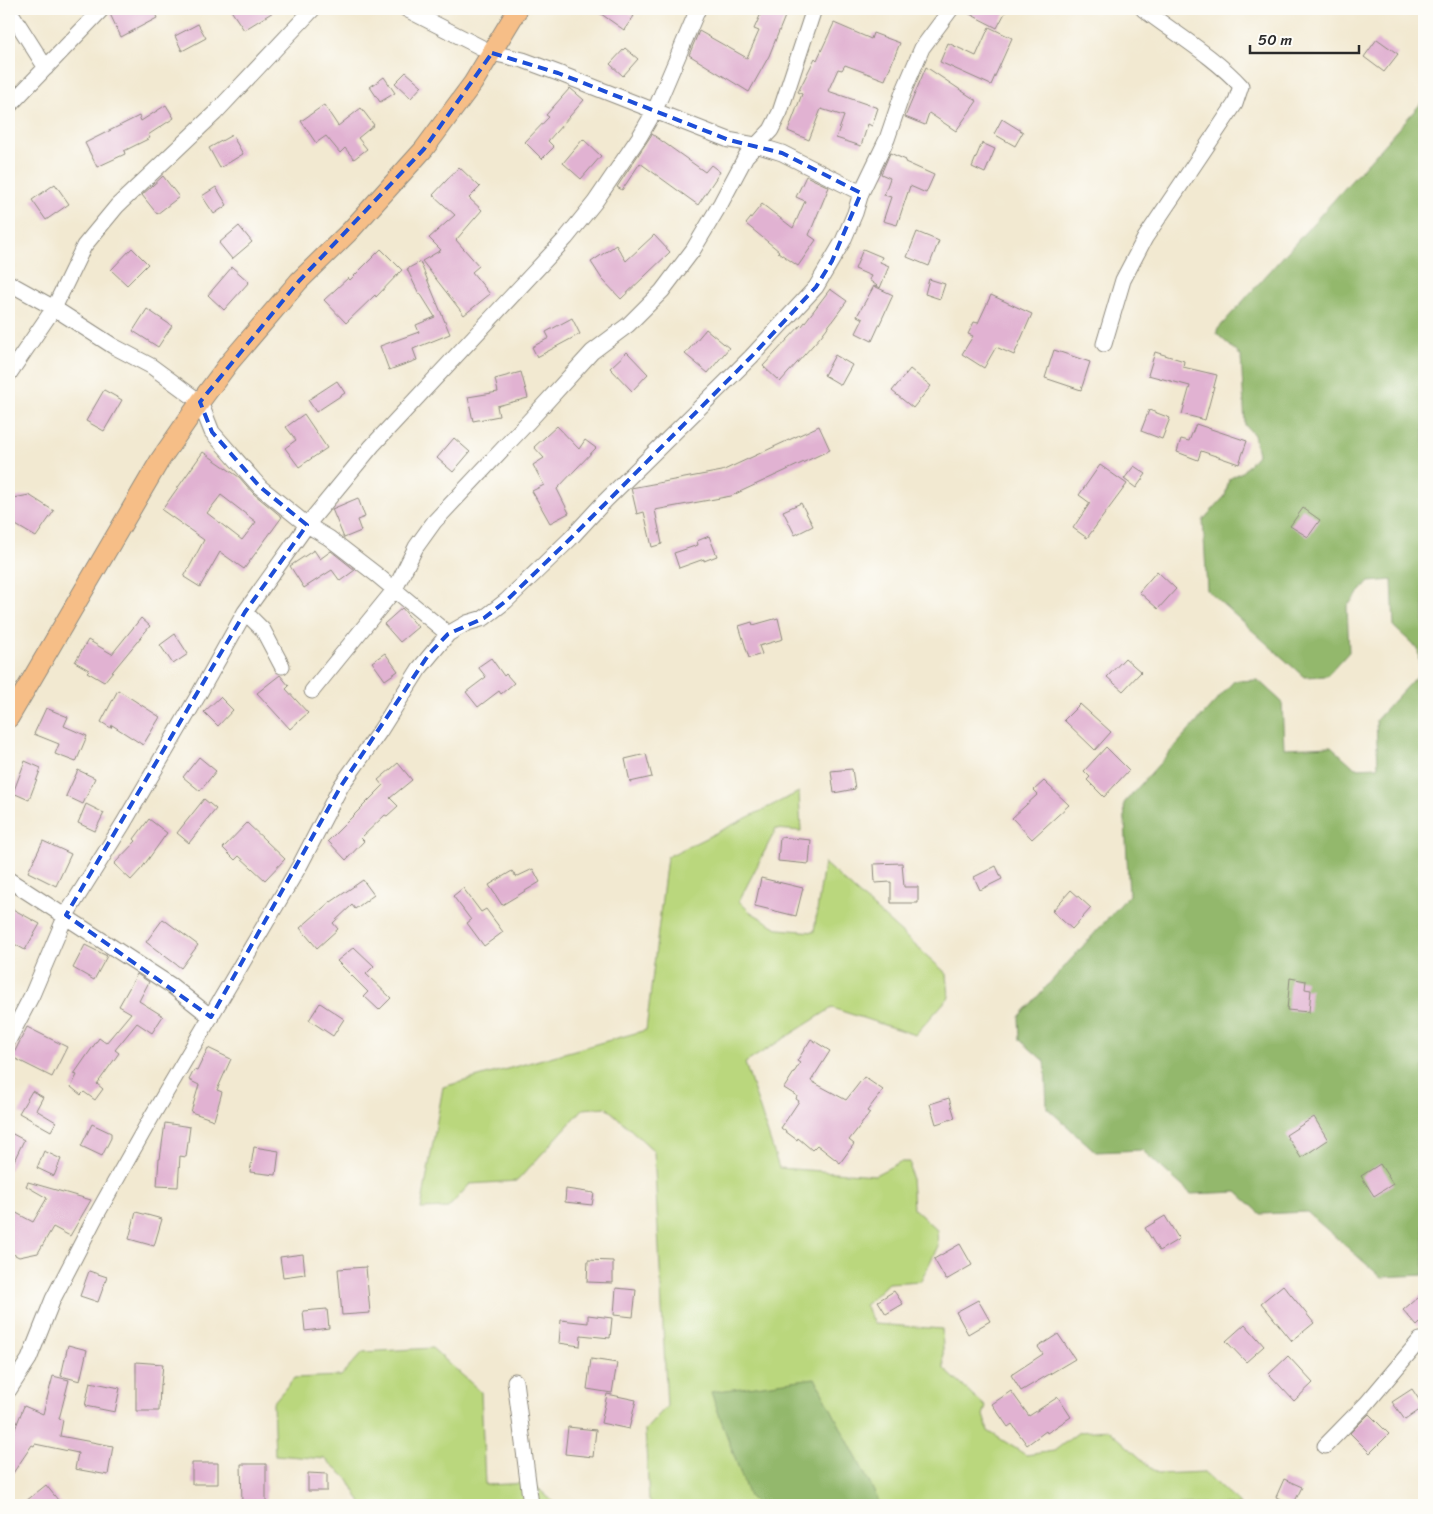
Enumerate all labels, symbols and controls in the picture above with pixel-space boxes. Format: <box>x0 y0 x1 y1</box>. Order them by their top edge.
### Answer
scale bar <box>1250 22 1359 54</box>
text: 50 m <box>1258 27 1293 53</box>

